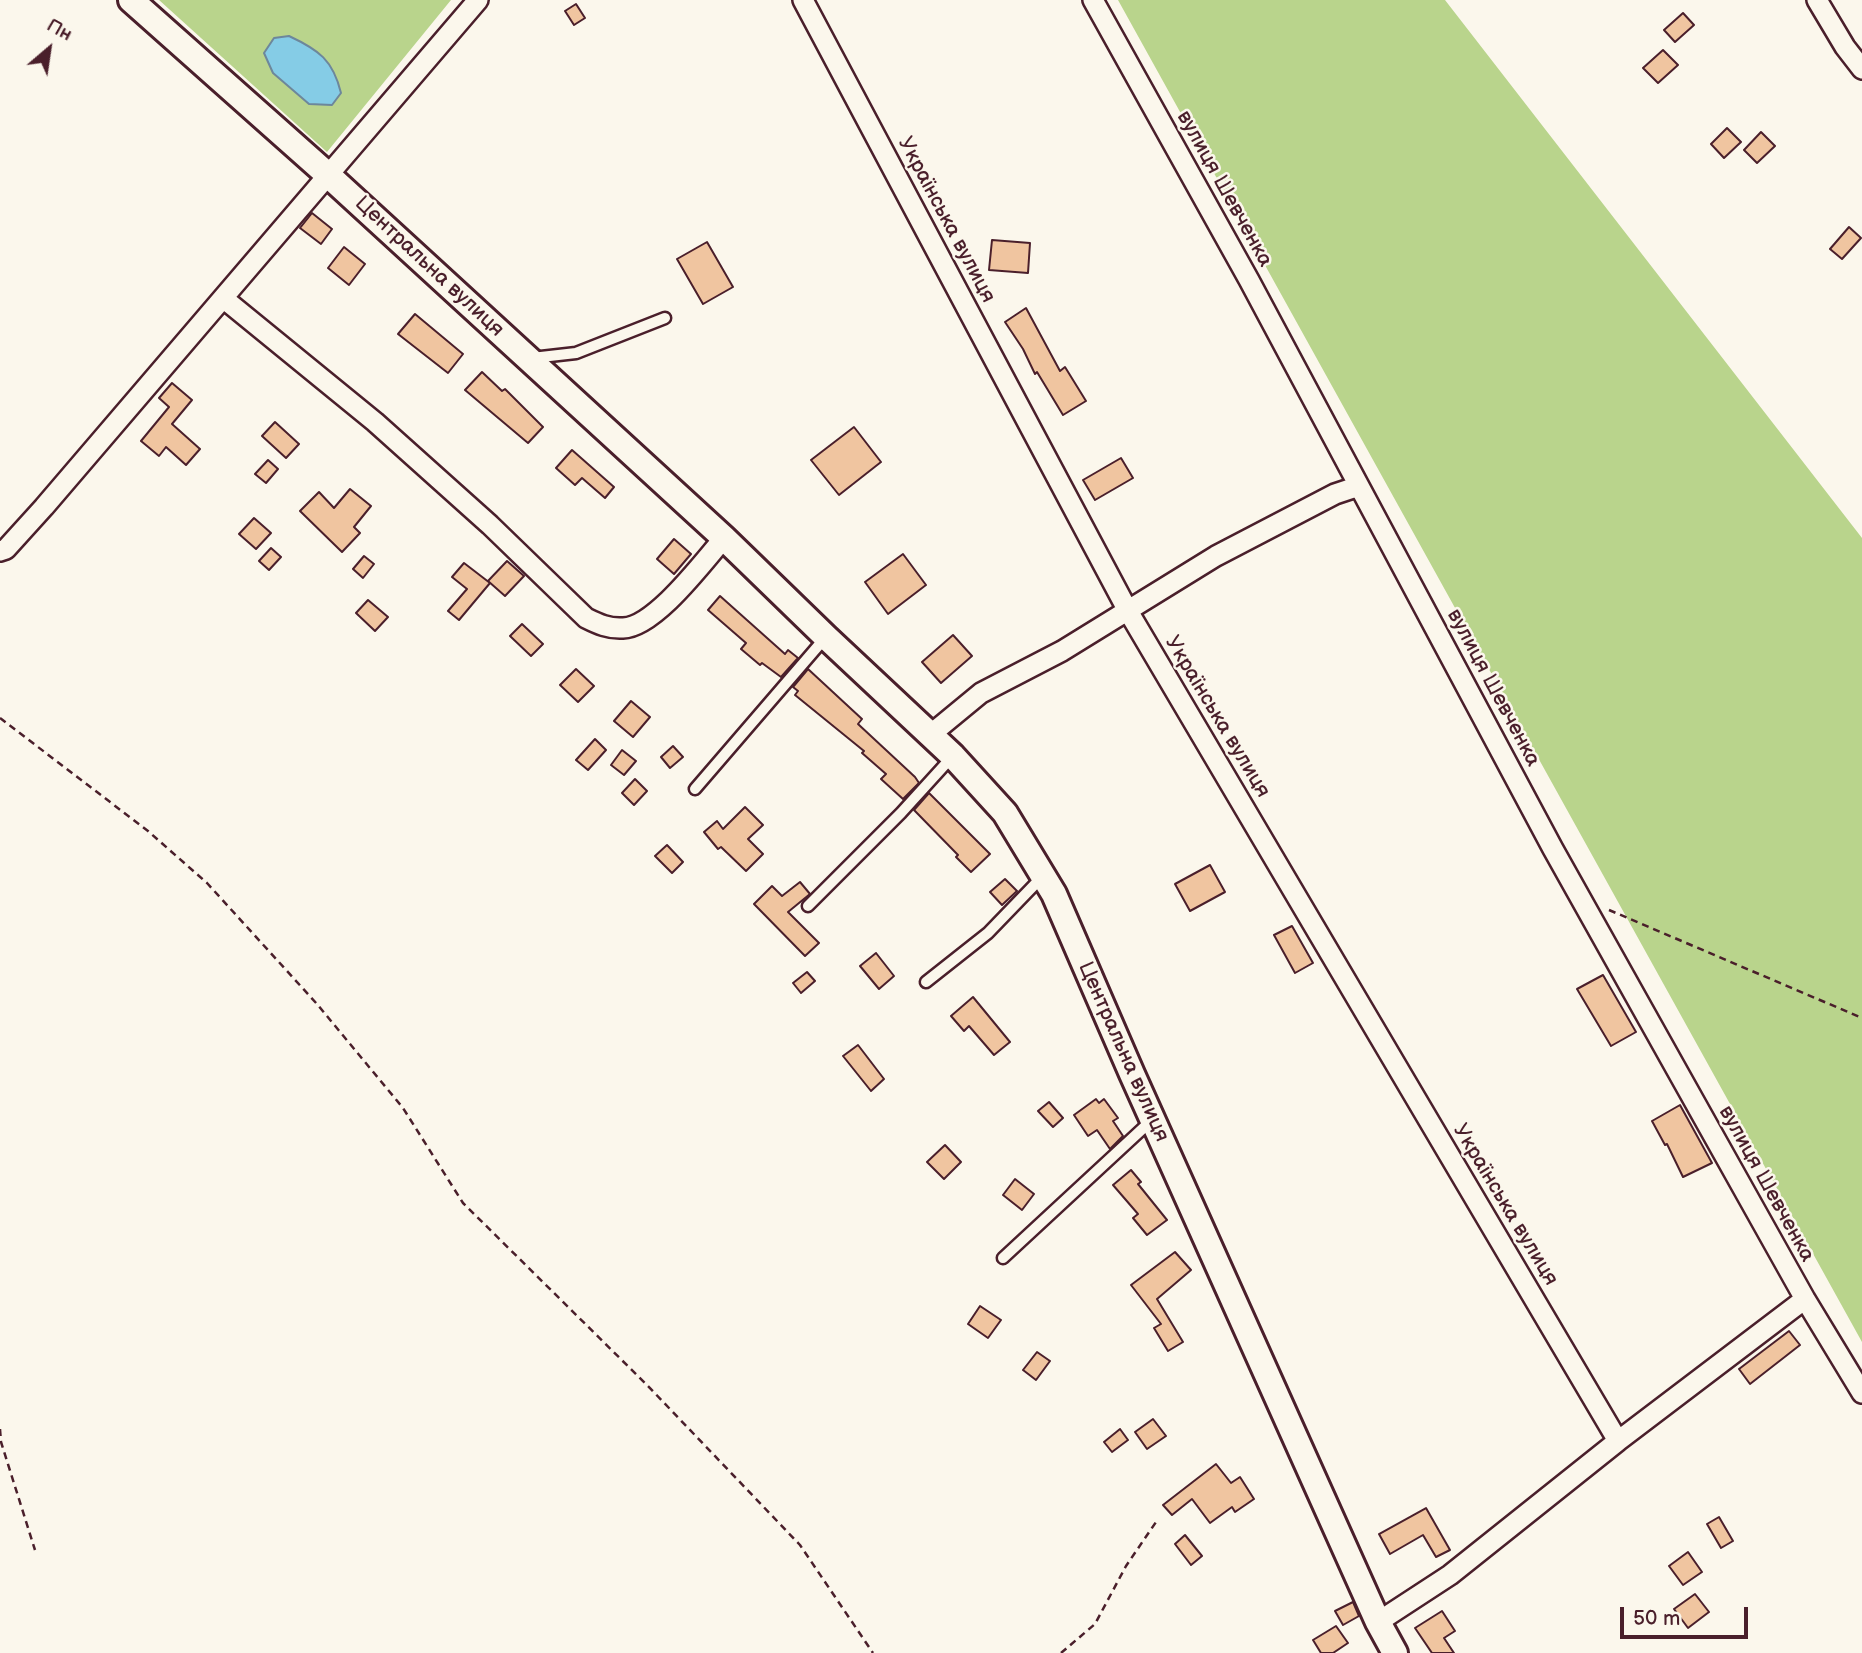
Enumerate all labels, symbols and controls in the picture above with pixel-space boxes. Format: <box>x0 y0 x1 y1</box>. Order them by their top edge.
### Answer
north arrow <box>14 14 84 84</box>
text: Пн <box>43 14 76 46</box>
street label: вулиця Шевченка <box>1171 107 1277 271</box>
street label: Українська вулиця <box>892 133 1000 307</box>
street label: Центральна вулиця <box>349 192 509 342</box>
street label: вулиця Шевченка <box>1441 605 1545 771</box>
street label: Українська вулиця <box>1159 632 1275 802</box>
street label: Центральна вулиця <box>1072 958 1174 1146</box>
street label: вулиця Шевченка <box>1713 1102 1819 1266</box>
street label: Українська вулиця <box>1447 1120 1563 1290</box>
scale bar <box>1624 1594 1752 1638</box>
text: 50 m <box>1633 1606 1680 1631</box>

